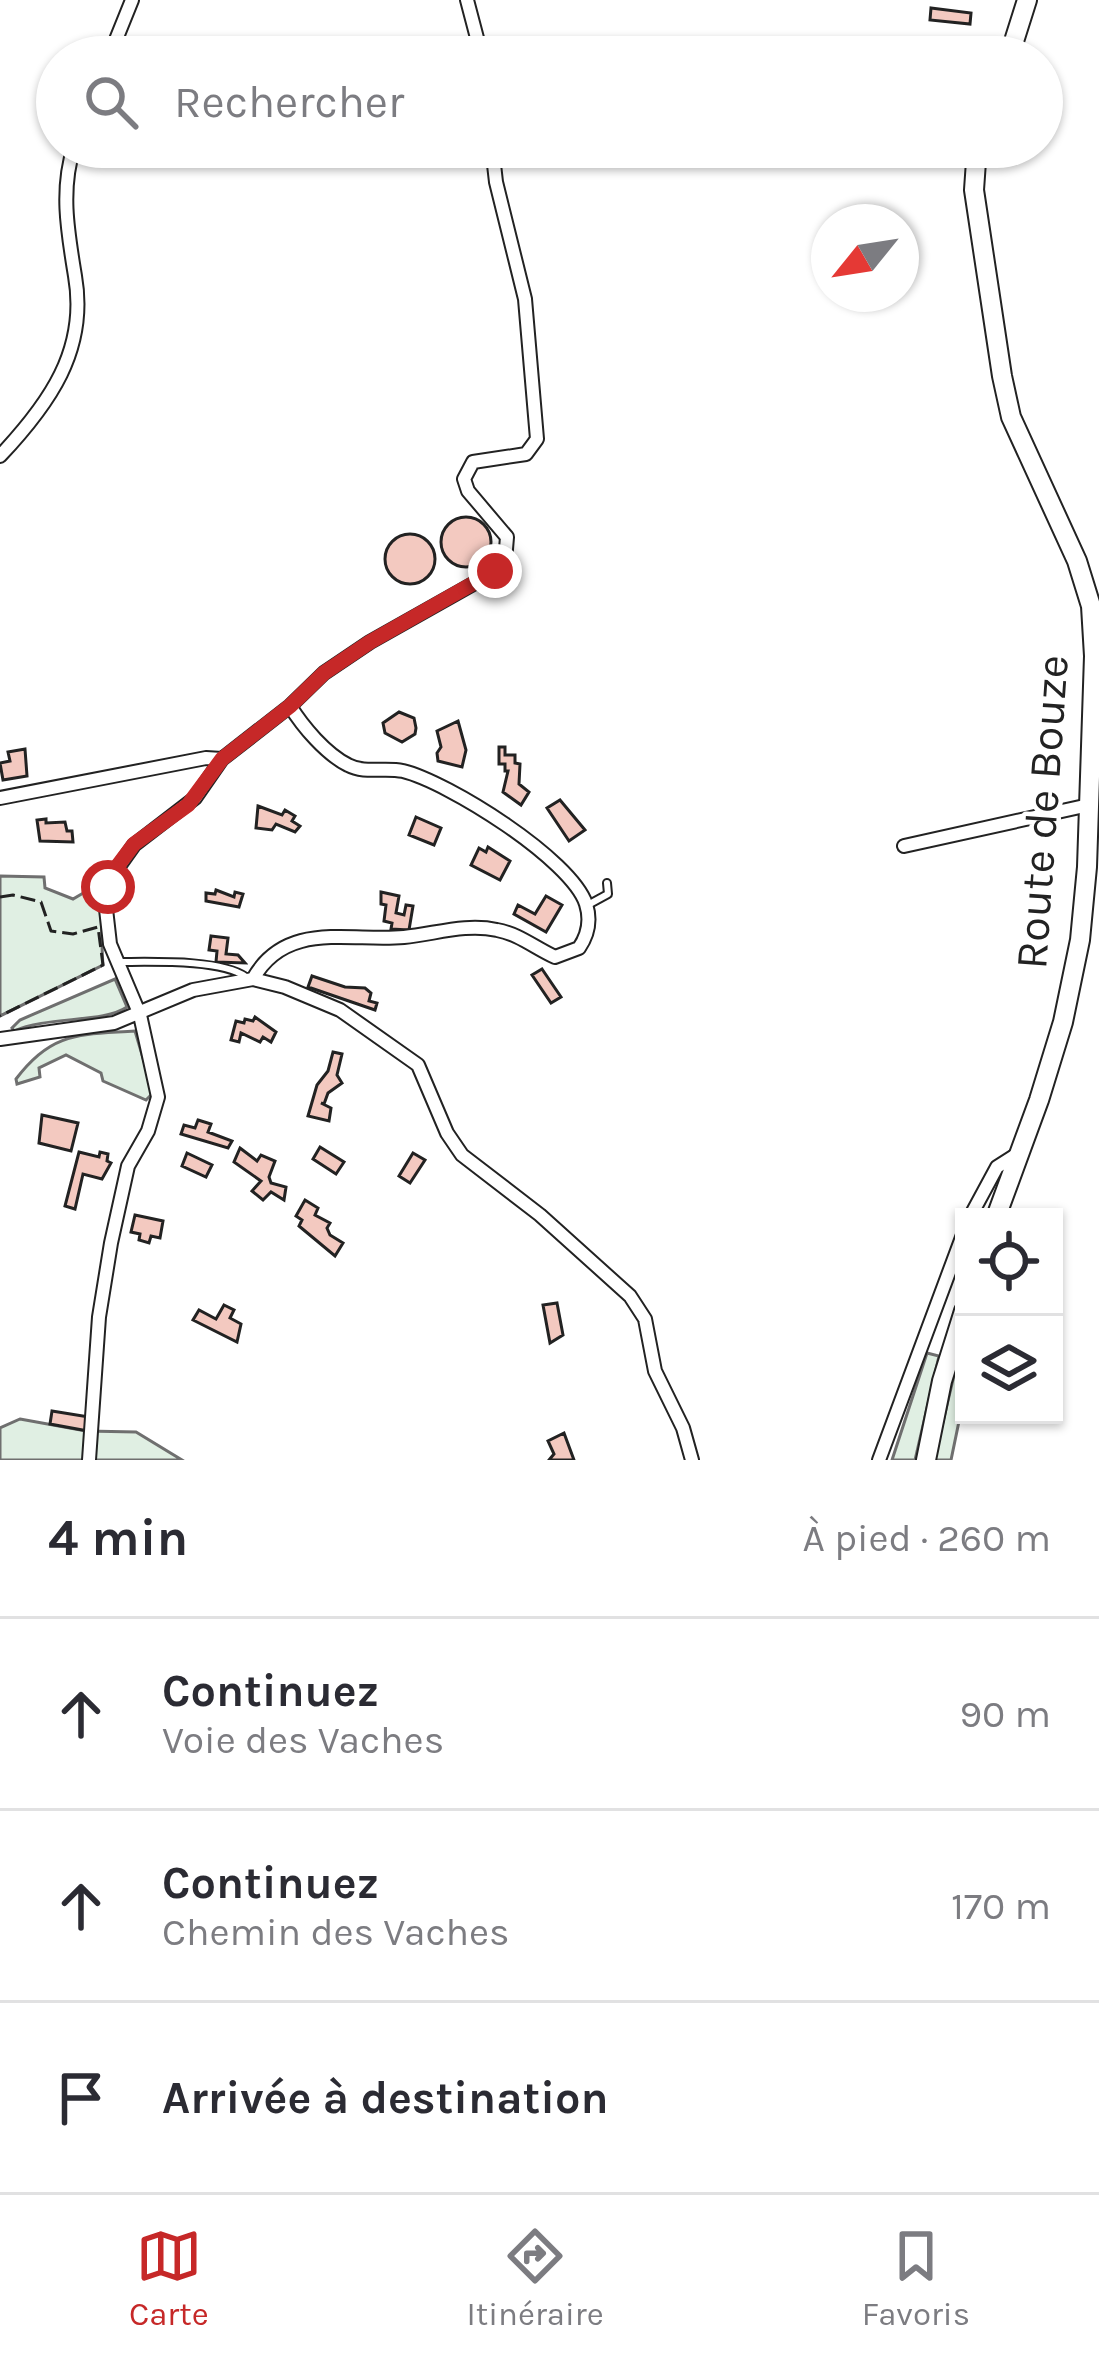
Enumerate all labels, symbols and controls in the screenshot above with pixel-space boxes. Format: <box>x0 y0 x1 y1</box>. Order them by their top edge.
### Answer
search box <box>36 36 1063 168</box>
icon: search <box>78 69 144 135</box>
text: Rechercher <box>174 76 404 128</box>
north arrow <box>811 204 919 312</box>
route end <box>468 544 522 598</box>
street label: Route de Bouze <box>1005 653 1079 971</box>
route start <box>81 860 135 914</box>
map controls <box>955 1208 1063 1424</box>
button: locate <box>955 1208 1063 1316</box>
button: layers <box>955 1316 1063 1424</box>
text: 4 min <box>48 1508 188 1568</box>
text: À pied · 260 m <box>802 1515 1051 1561</box>
text: Continuez <box>162 1665 379 1717</box>
icon: ahead <box>48 1681 114 1747</box>
text: 90 m <box>959 1691 1051 1737</box>
text: Voie des Vaches <box>162 1717 444 1763</box>
text: Continuez <box>162 1857 379 1909</box>
icon: ahead <box>48 1873 114 1939</box>
text: 170 m <box>951 1883 1051 1929</box>
text: Chemin des Vaches <box>162 1909 510 1955</box>
icon: arrive <box>48 2065 114 2131</box>
text: Arrivée à destination <box>162 2072 609 2124</box>
tab: Carte <box>129 2223 209 2333</box>
tab: Itinéraire <box>467 2223 604 2333</box>
tab: Favoris <box>862 2223 970 2333</box>

